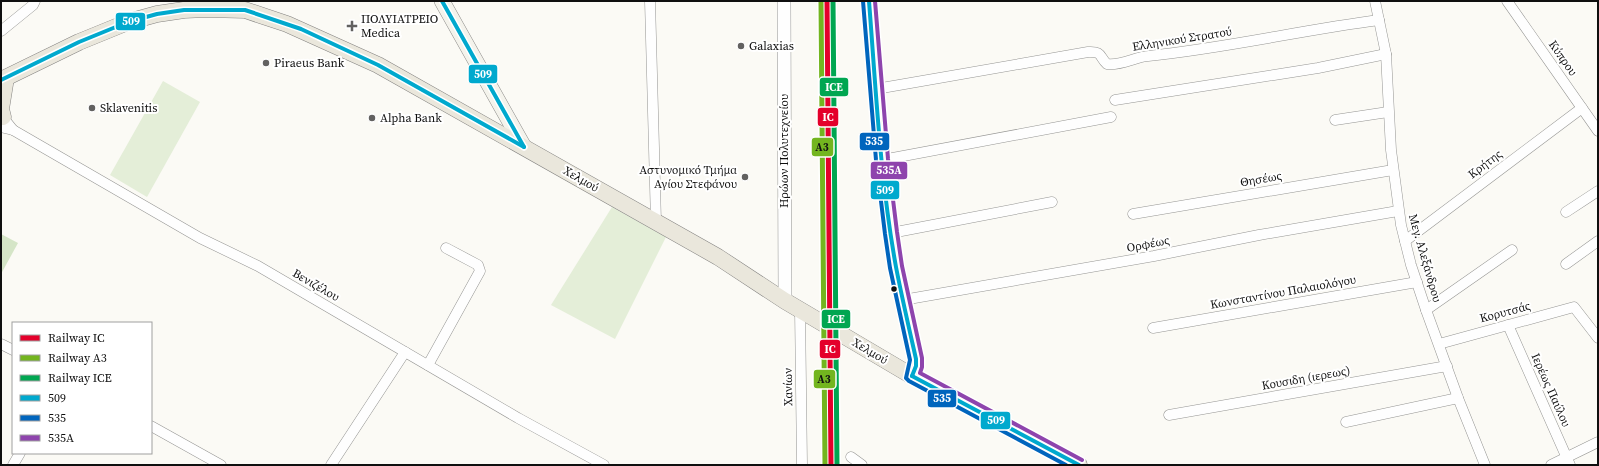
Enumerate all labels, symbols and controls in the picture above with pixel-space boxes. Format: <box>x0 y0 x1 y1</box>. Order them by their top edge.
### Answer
place label: ΠΟΛΥΙΑΤΡΕΙΟ Medica <box>361 11 438 41</box>
line badge: 509 <box>115 12 146 31</box>
text: 509 <box>122 14 140 29</box>
marker: ΠΟΛΥΙΑΤΡΕΙΟ Medica <box>346 20 358 32</box>
street label: Ελληνικού Στρατού <box>1131 23 1233 55</box>
street label: Κύπρου <box>1545 37 1581 79</box>
place label: Galaxias <box>749 38 794 54</box>
marker: Galaxias <box>736 41 746 51</box>
place label: Piraeus Bank <box>274 55 345 71</box>
marker: Piraeus Bank <box>261 58 271 68</box>
line badge: 509 <box>468 64 498 84</box>
text: 509 <box>474 67 492 82</box>
line badge: ICE <box>819 77 849 97</box>
text: ICE <box>825 80 843 95</box>
street label: Ηρώων Πολυτεχνείου <box>776 94 792 208</box>
place label: Sklavenitis <box>100 100 157 116</box>
marker: Sklavenitis <box>87 103 97 113</box>
line badge: IC <box>817 107 839 127</box>
place label: Alpha Bank <box>380 110 442 126</box>
text: IC <box>823 110 834 125</box>
marker: Alpha Bank <box>367 113 377 123</box>
line badge: 535 <box>859 132 890 151</box>
text: 535 <box>865 134 883 149</box>
line badge: A3 <box>811 137 834 157</box>
text: A3 <box>815 140 829 155</box>
street label: Κρήτης <box>1465 146 1506 182</box>
line badge: 535A <box>870 161 908 180</box>
street label: Χελμού <box>560 162 602 196</box>
place label: Αστυνομικό Τμήμα Αγίου Στεφάνου <box>639 162 737 192</box>
text: 535A <box>876 163 902 178</box>
street label: Θησέως <box>1239 167 1284 191</box>
marker: Αστυνομικό Τμήμα Αγίου Στεφάνου <box>740 172 750 182</box>
line badge: 509 <box>870 180 900 200</box>
text: 509 <box>876 183 894 198</box>
street label: Μεγ. Αλεξάνδρου <box>1405 212 1445 304</box>
street label: Ορφέως <box>1125 232 1171 256</box>
street label: Βενιζέλου <box>290 265 342 305</box>
street label: Κωνσταντίνου Παλαιολόγου <box>1209 271 1357 313</box>
unlabelled marker <box>889 284 899 294</box>
street label: Κορυτσάς <box>1478 297 1533 326</box>
line badge: ICE <box>821 309 851 329</box>
text: ICE <box>827 312 845 327</box>
legend <box>12 322 152 454</box>
text: Railway IC <box>48 330 105 346</box>
street label: Χελμού <box>849 334 891 368</box>
line badge: IC <box>819 339 841 359</box>
text: IC <box>825 342 836 357</box>
text: Railway A3 <box>48 350 107 366</box>
street label: Ιερέως Παύλου <box>1528 351 1574 429</box>
street label: Κουσιδη (ιερεως) <box>1260 362 1352 394</box>
street label: Χανίων <box>780 368 796 406</box>
line badge: A3 <box>813 369 836 389</box>
text: Railway ICE <box>48 370 112 386</box>
text: A3 <box>817 372 831 387</box>
line badge: 535 <box>927 389 957 408</box>
text: 509 <box>48 390 66 406</box>
text: 535 <box>933 391 951 406</box>
text: 535 <box>48 410 66 426</box>
line badge: 509 <box>980 411 1011 430</box>
text: 509 <box>987 413 1005 428</box>
text: 535A <box>48 430 74 446</box>

